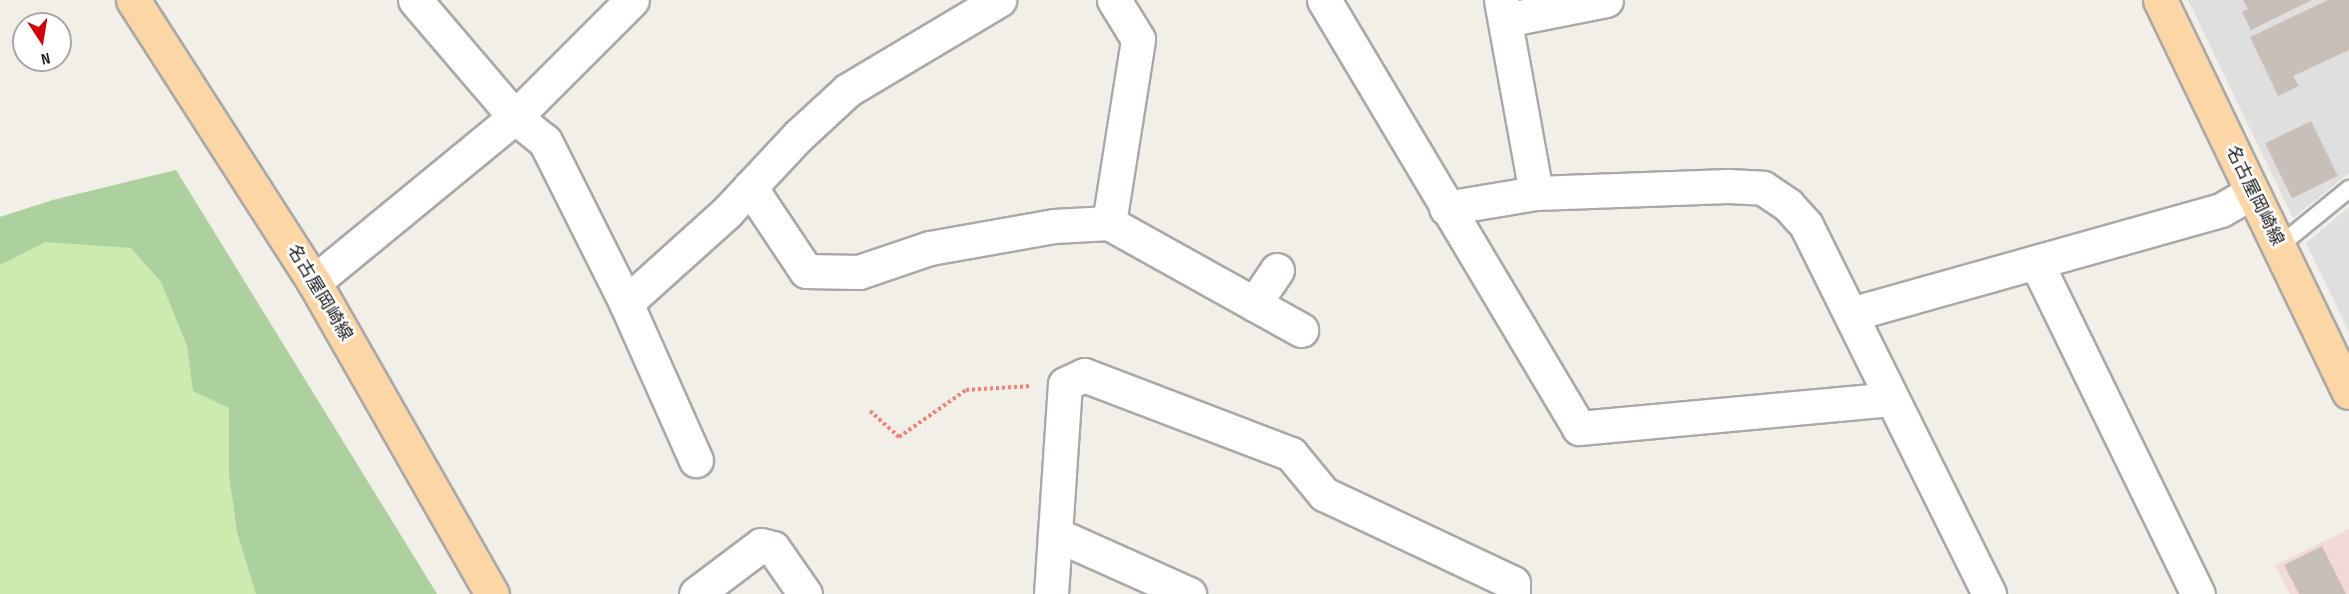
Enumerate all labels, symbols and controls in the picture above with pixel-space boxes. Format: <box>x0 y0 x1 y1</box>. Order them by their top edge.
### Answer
north arrow <box>12 12 72 72</box>
text: N <box>39 48 52 68</box>
street label: 名古屋岡崎線 <box>2221 143 2287 249</box>
street label: 名古屋岡崎線 <box>282 241 356 345</box>

